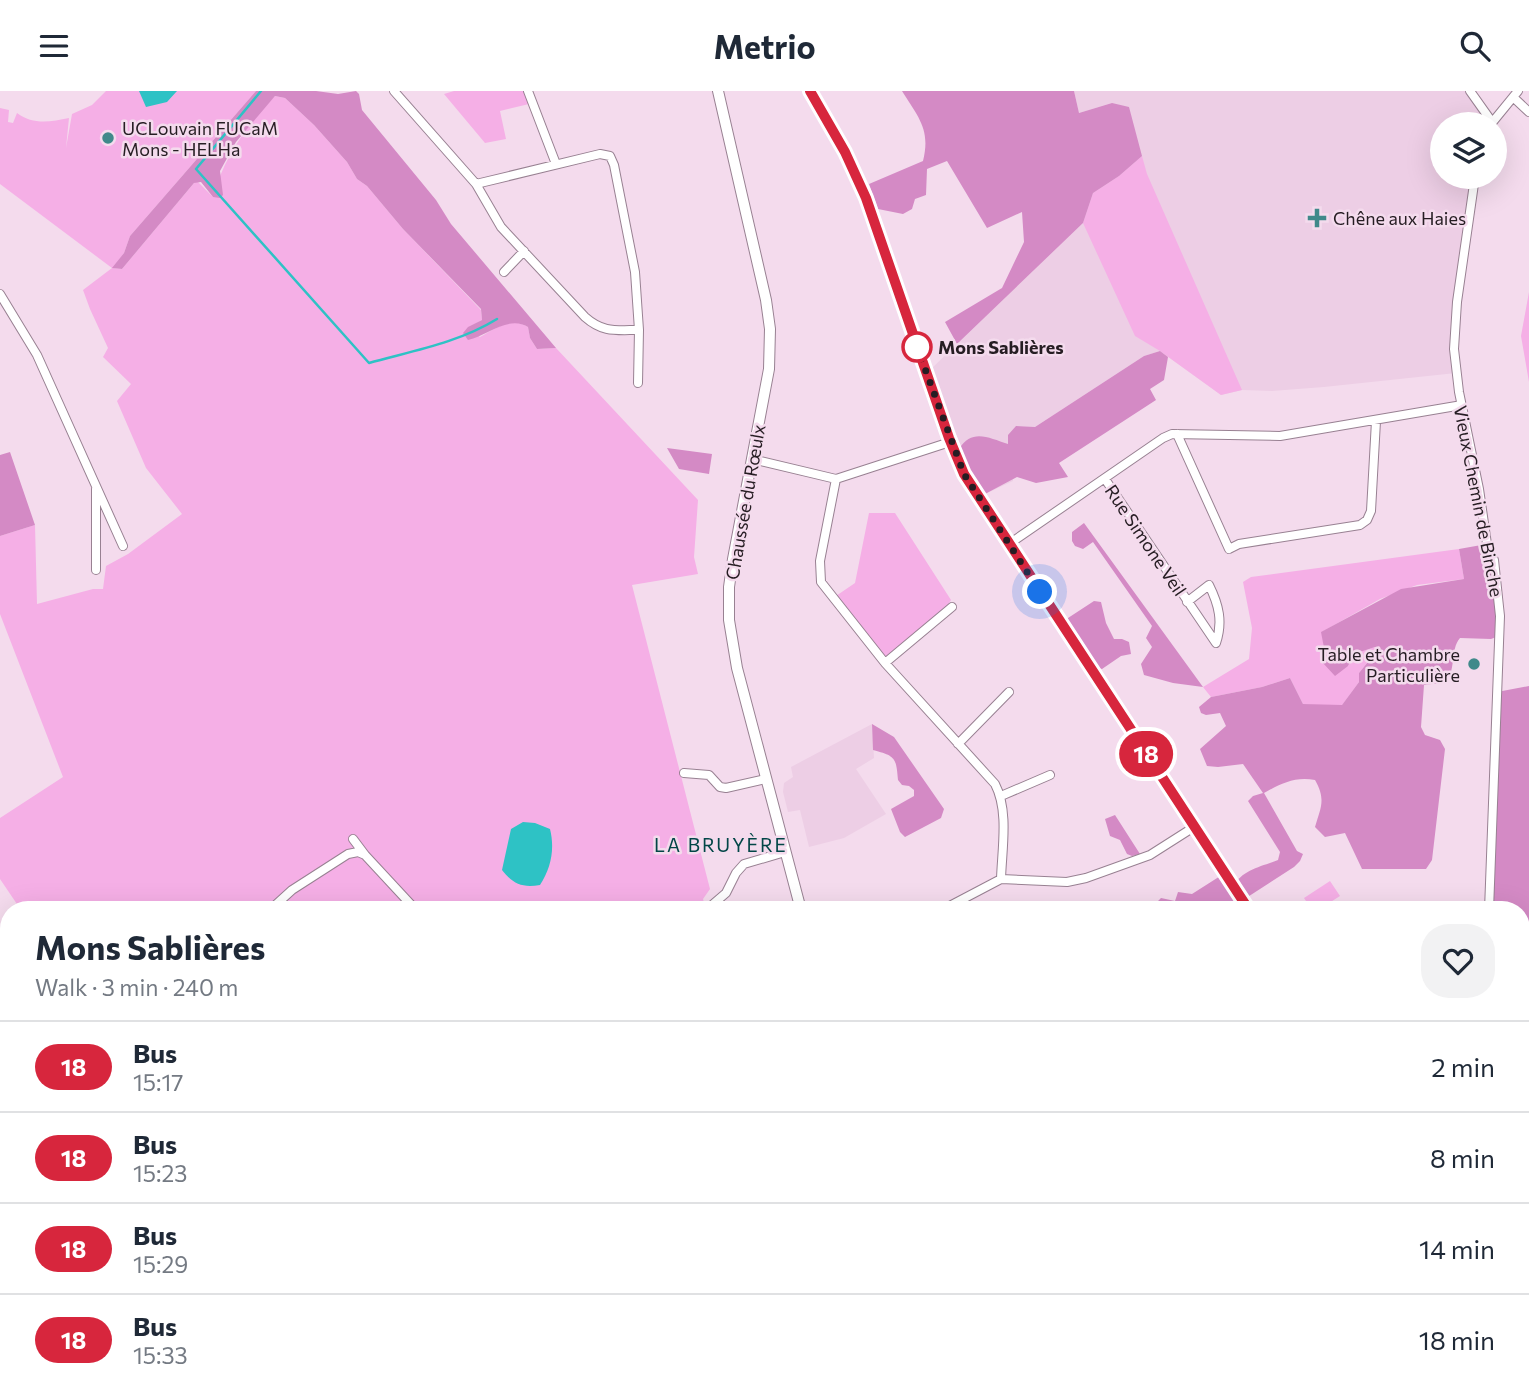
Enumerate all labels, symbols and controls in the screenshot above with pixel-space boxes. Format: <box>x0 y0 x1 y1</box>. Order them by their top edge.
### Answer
text: Metrio <box>713 26 816 66</box>
icon: menu <box>35 27 73 65</box>
icon: search <box>1456 27 1494 65</box>
map controls <box>1430 112 1507 189</box>
button: layers <box>1430 112 1507 189</box>
place label: UCLouvain FUCaM Mons - HELHa <box>122 117 278 160</box>
marker: UCLouvain FUCaM Mons - HELHa <box>100 130 116 146</box>
place label: Chêne aux Haies <box>1333 207 1466 229</box>
marker: Chêne aux Haies <box>1307 208 1327 228</box>
marker: Mons Sablières <box>902 332 932 362</box>
place label: Mons Sablières <box>938 336 1064 358</box>
street label: Vieux Chemin de Binche <box>1450 403 1508 599</box>
street label: Chaussée du Rœulx <box>721 422 770 581</box>
street label: Rue Simone Veil <box>1101 480 1191 600</box>
your location <box>1022 574 1057 609</box>
place label: Table et Chambre Particulière <box>1317 643 1460 686</box>
marker: Table et Chambre Particulière <box>1466 656 1482 672</box>
line badge: 18 <box>1114 731 1178 777</box>
text: 18 <box>1133 739 1159 768</box>
district label: LA BRUYÈRE <box>654 833 788 856</box>
button: heart <box>1421 924 1495 998</box>
text: Mons Sablières <box>35 926 265 967</box>
text: Walk · 3 min · 240 m <box>35 973 238 1001</box>
text: Bus <box>133 1037 177 1068</box>
text: 2 min <box>1431 1051 1495 1082</box>
text: 18 <box>61 1052 86 1081</box>
text: 15:17 <box>133 1068 183 1096</box>
text: Bus <box>133 1128 177 1159</box>
text: 8 min <box>1430 1142 1495 1173</box>
text: 18 <box>61 1143 86 1172</box>
text: 15:23 <box>133 1159 187 1187</box>
text: Bus <box>133 1219 177 1250</box>
text: 14 min <box>1419 1233 1495 1264</box>
text: 18 <box>61 1234 86 1263</box>
text: 15:29 <box>133 1250 188 1278</box>
text: Bus <box>133 1310 177 1341</box>
text: 18 min <box>1419 1324 1495 1355</box>
text: 18 <box>61 1325 86 1354</box>
text: 15:33 <box>133 1341 188 1369</box>

